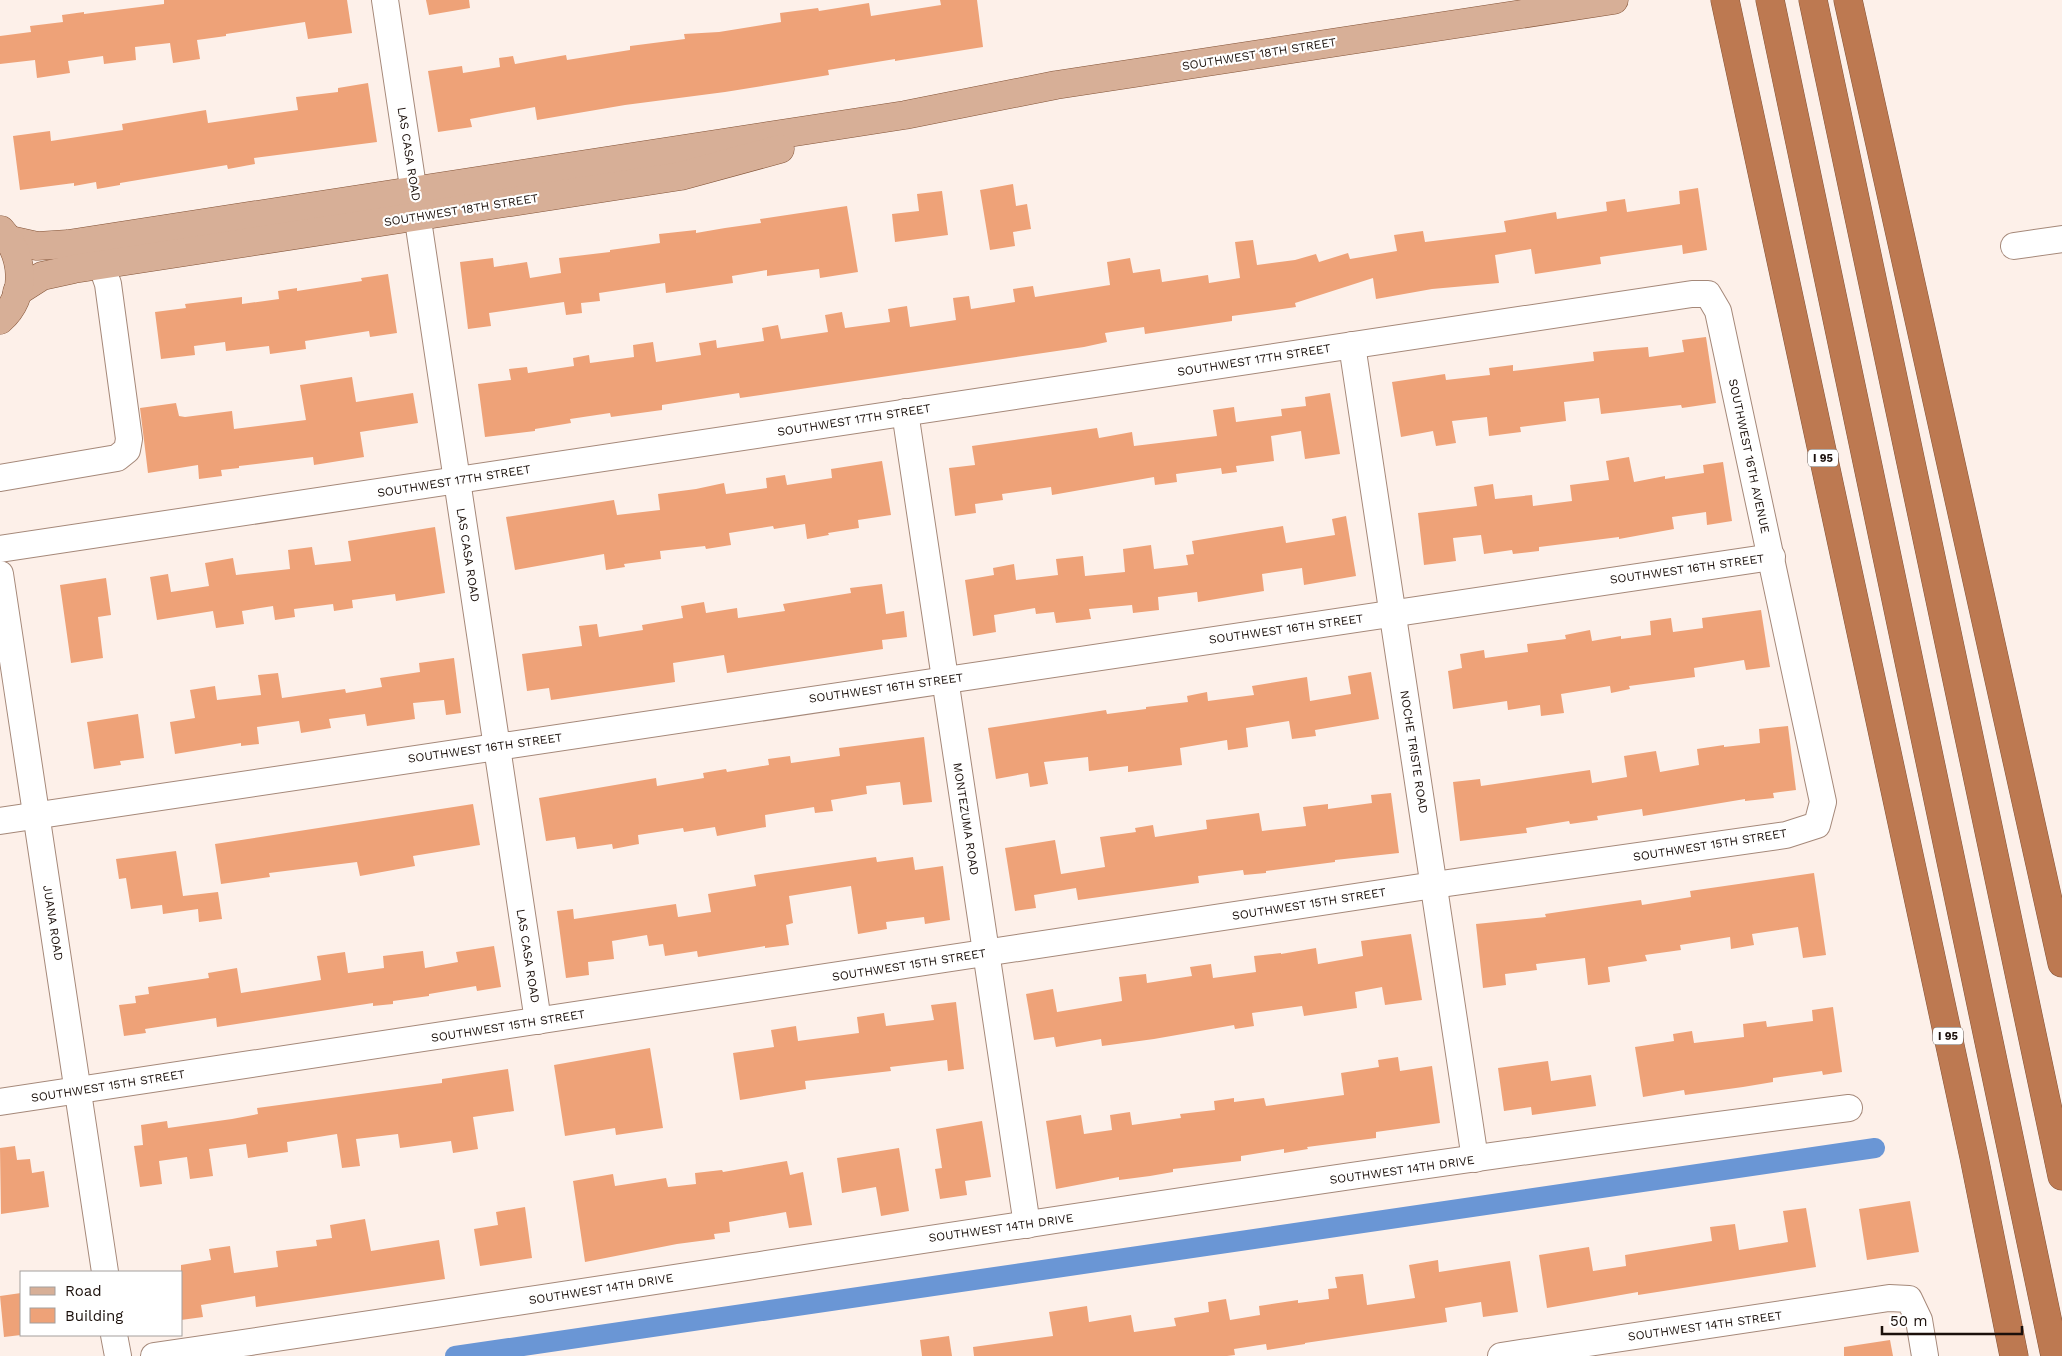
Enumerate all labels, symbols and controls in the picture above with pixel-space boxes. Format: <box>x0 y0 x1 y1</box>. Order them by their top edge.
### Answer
street label: SOUTHWEST 18TH STREET <box>1181 35 1337 73</box>
street label: LAS CASA ROAD <box>395 106 423 202</box>
street label: SOUTHWEST 18TH STREET <box>383 191 539 229</box>
street label: SOUTHWEST 17TH STREET <box>1176 341 1332 379</box>
street label: SOUTHWEST 16TH AVENUE <box>1726 377 1772 535</box>
street label: SOUTHWEST 17TH STREET <box>776 401 932 439</box>
road number: I 95 <box>1808 449 1838 466</box>
street label: SOUTHWEST 17TH STREET <box>376 462 532 500</box>
street label: LAS CASA ROAD <box>454 507 482 603</box>
street label: SOUTHWEST 16TH STREET <box>1609 551 1765 587</box>
street label: SOUTHWEST 16TH STREET <box>1208 611 1364 647</box>
street label: SOUTHWEST 16TH STREET <box>808 670 964 706</box>
street label: NOCHE TRISTE ROAD <box>1397 689 1431 815</box>
street label: SOUTHWEST 16TH STREET <box>407 730 563 766</box>
street label: MONTEZUMA ROAD <box>950 762 982 876</box>
street label: SOUTHWEST 15TH STREET <box>1632 826 1788 864</box>
street label: JUANA ROAD <box>40 884 66 962</box>
street label: SOUTHWEST 15TH STREET <box>1231 885 1387 923</box>
street label: LAS CASA ROAD <box>514 908 542 1004</box>
street label: SOUTHWEST 15TH STREET <box>831 946 987 984</box>
street label: SOUTHWEST 15TH STREET <box>430 1007 586 1045</box>
road number: I 95 <box>1933 1028 1963 1044</box>
street label: SOUTHWEST 15TH STREET <box>30 1067 186 1105</box>
street label: SOUTHWEST 14TH DRIVE <box>1329 1153 1476 1187</box>
street label: SOUTHWEST 14TH DRIVE <box>928 1211 1075 1245</box>
legend <box>20 1271 182 1336</box>
street label: SOUTHWEST 14TH DRIVE <box>528 1271 675 1307</box>
text: Road <box>65 1282 102 1300</box>
scale bar <box>1882 1304 2022 1336</box>
text: Building <box>65 1307 123 1325</box>
street label: SOUTHWEST 14TH STREET <box>1627 1308 1783 1344</box>
text: 50 m <box>1890 1312 1927 1330</box>

